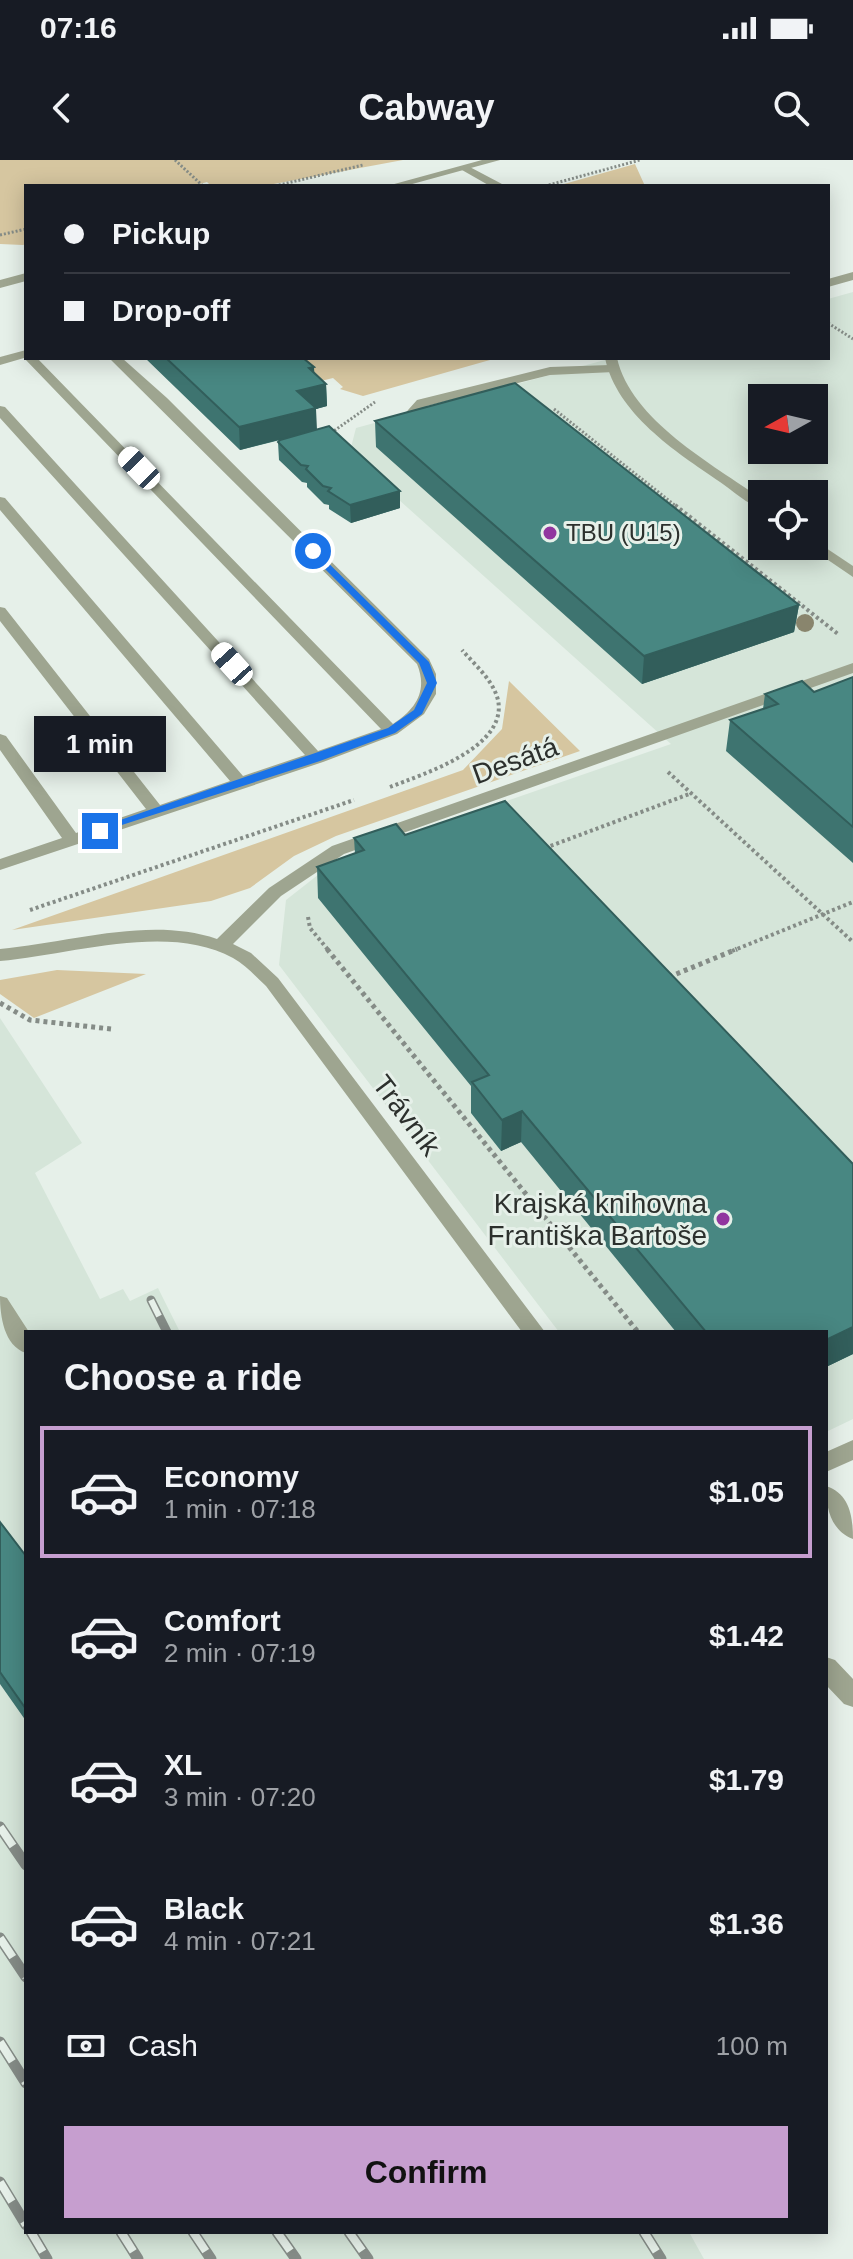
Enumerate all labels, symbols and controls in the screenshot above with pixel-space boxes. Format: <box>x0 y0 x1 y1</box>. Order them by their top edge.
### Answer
text: 07:16 <box>40 11 117 44</box>
icon: back <box>40 86 84 130</box>
icon: search <box>769 86 813 130</box>
text: Cabway <box>358 87 495 128</box>
text: Pickup <box>112 217 210 250</box>
text: Drop-off <box>112 294 230 327</box>
north arrow <box>748 384 828 464</box>
map controls <box>748 384 828 560</box>
car <box>114 442 164 494</box>
button: locate <box>748 480 828 560</box>
place label: TBU (U15) <box>566 519 681 546</box>
marker: TBU (U15) <box>541 524 559 542</box>
route start <box>295 533 331 569</box>
car <box>207 638 257 690</box>
callout: 1 min <box>34 715 166 771</box>
text: 1 min <box>66 729 134 759</box>
street label: Desátá <box>468 731 563 790</box>
route end <box>82 813 118 849</box>
street label: Trávník <box>366 1069 447 1162</box>
place label: Krajská knihovna Františka Bartoše <box>488 1188 707 1251</box>
marker: Krajská knihovna Františka Bartoše <box>714 1210 732 1228</box>
text: Choose a ride <box>64 1357 302 1398</box>
icon: car <box>68 1456 140 1528</box>
text: Economy <box>164 1460 299 1493</box>
text: $1.05 <box>709 1475 784 1508</box>
text: 1 min · 07:18 <box>164 1494 316 1524</box>
icon: car <box>68 1600 140 1672</box>
text: Comfort <box>164 1604 281 1637</box>
text: $1.42 <box>709 1619 784 1652</box>
text: 2 min · 07:19 <box>164 1638 316 1668</box>
icon: car <box>68 1744 140 1816</box>
text: XL <box>164 1748 202 1781</box>
text: $1.79 <box>709 1763 784 1796</box>
text: 3 min · 07:20 <box>164 1782 316 1812</box>
icon: car <box>68 1888 140 1960</box>
text: Black <box>164 1892 244 1925</box>
text: $1.36 <box>709 1907 784 1940</box>
text: 4 min · 07:21 <box>164 1926 316 1956</box>
icon: cash <box>64 2024 108 2068</box>
text: Cash <box>128 2029 198 2062</box>
text: 100 m <box>716 2031 788 2061</box>
button: Confirm <box>64 2126 788 2218</box>

